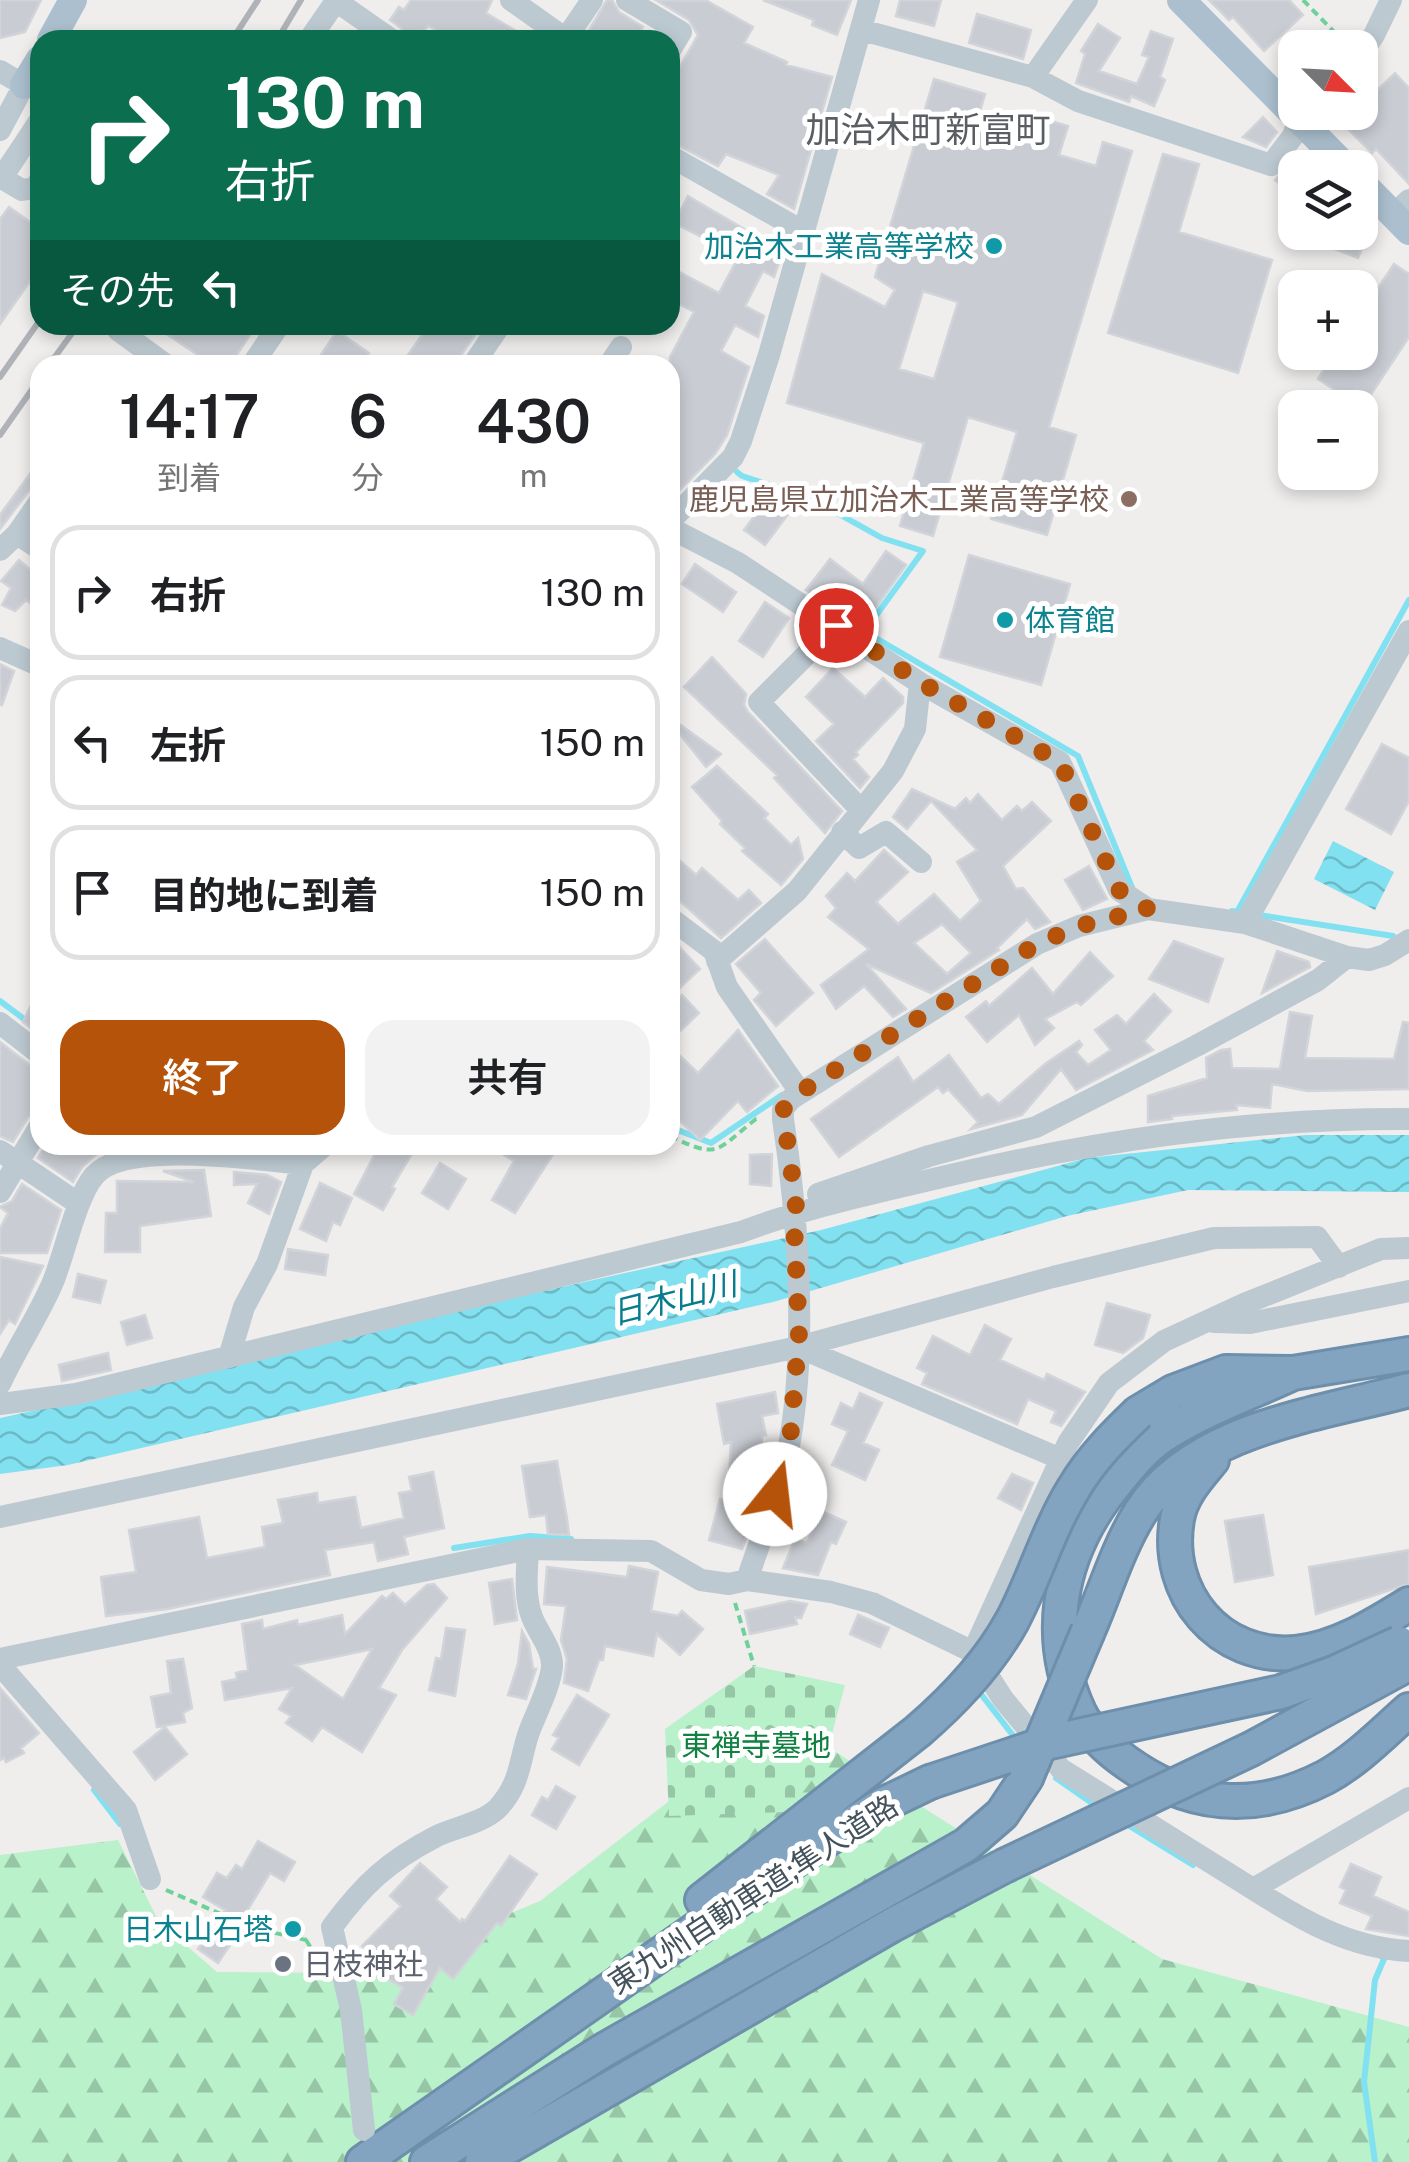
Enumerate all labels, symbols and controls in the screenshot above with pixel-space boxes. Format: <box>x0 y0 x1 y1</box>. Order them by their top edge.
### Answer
north arrow <box>1278 30 1378 130</box>
map controls <box>1278 30 1378 490</box>
text: 130 m <box>225 61 425 144</box>
icon: right <box>60 70 190 200</box>
district label: 加治木町新富町 <box>805 109 1051 150</box>
button: layers <box>1278 150 1378 250</box>
text: 右折 <box>225 154 315 207</box>
place label: 加治木工業高等学校 <box>704 228 974 264</box>
marker: 加治木工業高等学校 <box>983 235 1005 257</box>
icon: left <box>194 260 249 315</box>
text: その先 <box>60 268 174 313</box>
button: + <box>1278 270 1378 370</box>
text: 14:17 <box>119 381 260 452</box>
text: 6 <box>349 381 387 452</box>
text: 430 <box>476 386 591 457</box>
button: − <box>1278 390 1378 490</box>
text: m <box>520 457 547 494</box>
text: 到着 <box>157 459 221 496</box>
text: 分 <box>352 459 384 496</box>
place label: 鹿児島県立加治木工業高等学校 <box>689 481 1109 517</box>
marker: 鹿児島県立加治木工業高等学校 <box>1118 488 1140 510</box>
icon: right <box>65 565 120 620</box>
text: 130 m <box>540 570 645 615</box>
text: 右折 <box>150 573 226 618</box>
pin <box>794 583 879 668</box>
icon: arrive <box>809 598 864 653</box>
place label: 体育館 <box>1025 602 1115 638</box>
marker: 体育館 <box>994 609 1016 631</box>
icon: left <box>65 715 120 770</box>
text: 150 m <box>540 720 645 765</box>
text: 左折 <box>150 723 226 768</box>
icon: arrive <box>65 865 120 920</box>
text: 150 m <box>540 870 645 915</box>
text: 目的地に到着 <box>150 873 378 918</box>
button: 終了 <box>60 1020 345 1135</box>
button: 共有 <box>365 1020 650 1135</box>
water label: 日木山川 <box>607 1264 743 1331</box>
position arrow <box>723 1442 827 1546</box>
park label: 東禅寺墓地 <box>681 1727 831 1763</box>
street label: 東九州自動車道;隼人道路 <box>602 1787 904 2001</box>
place label: 日木山石塔 <box>123 1911 273 1947</box>
marker: 日木山石塔 <box>282 1918 304 1940</box>
place label: 日枝神社 <box>303 1946 423 1982</box>
marker: 日枝神社 <box>272 1953 294 1975</box>

